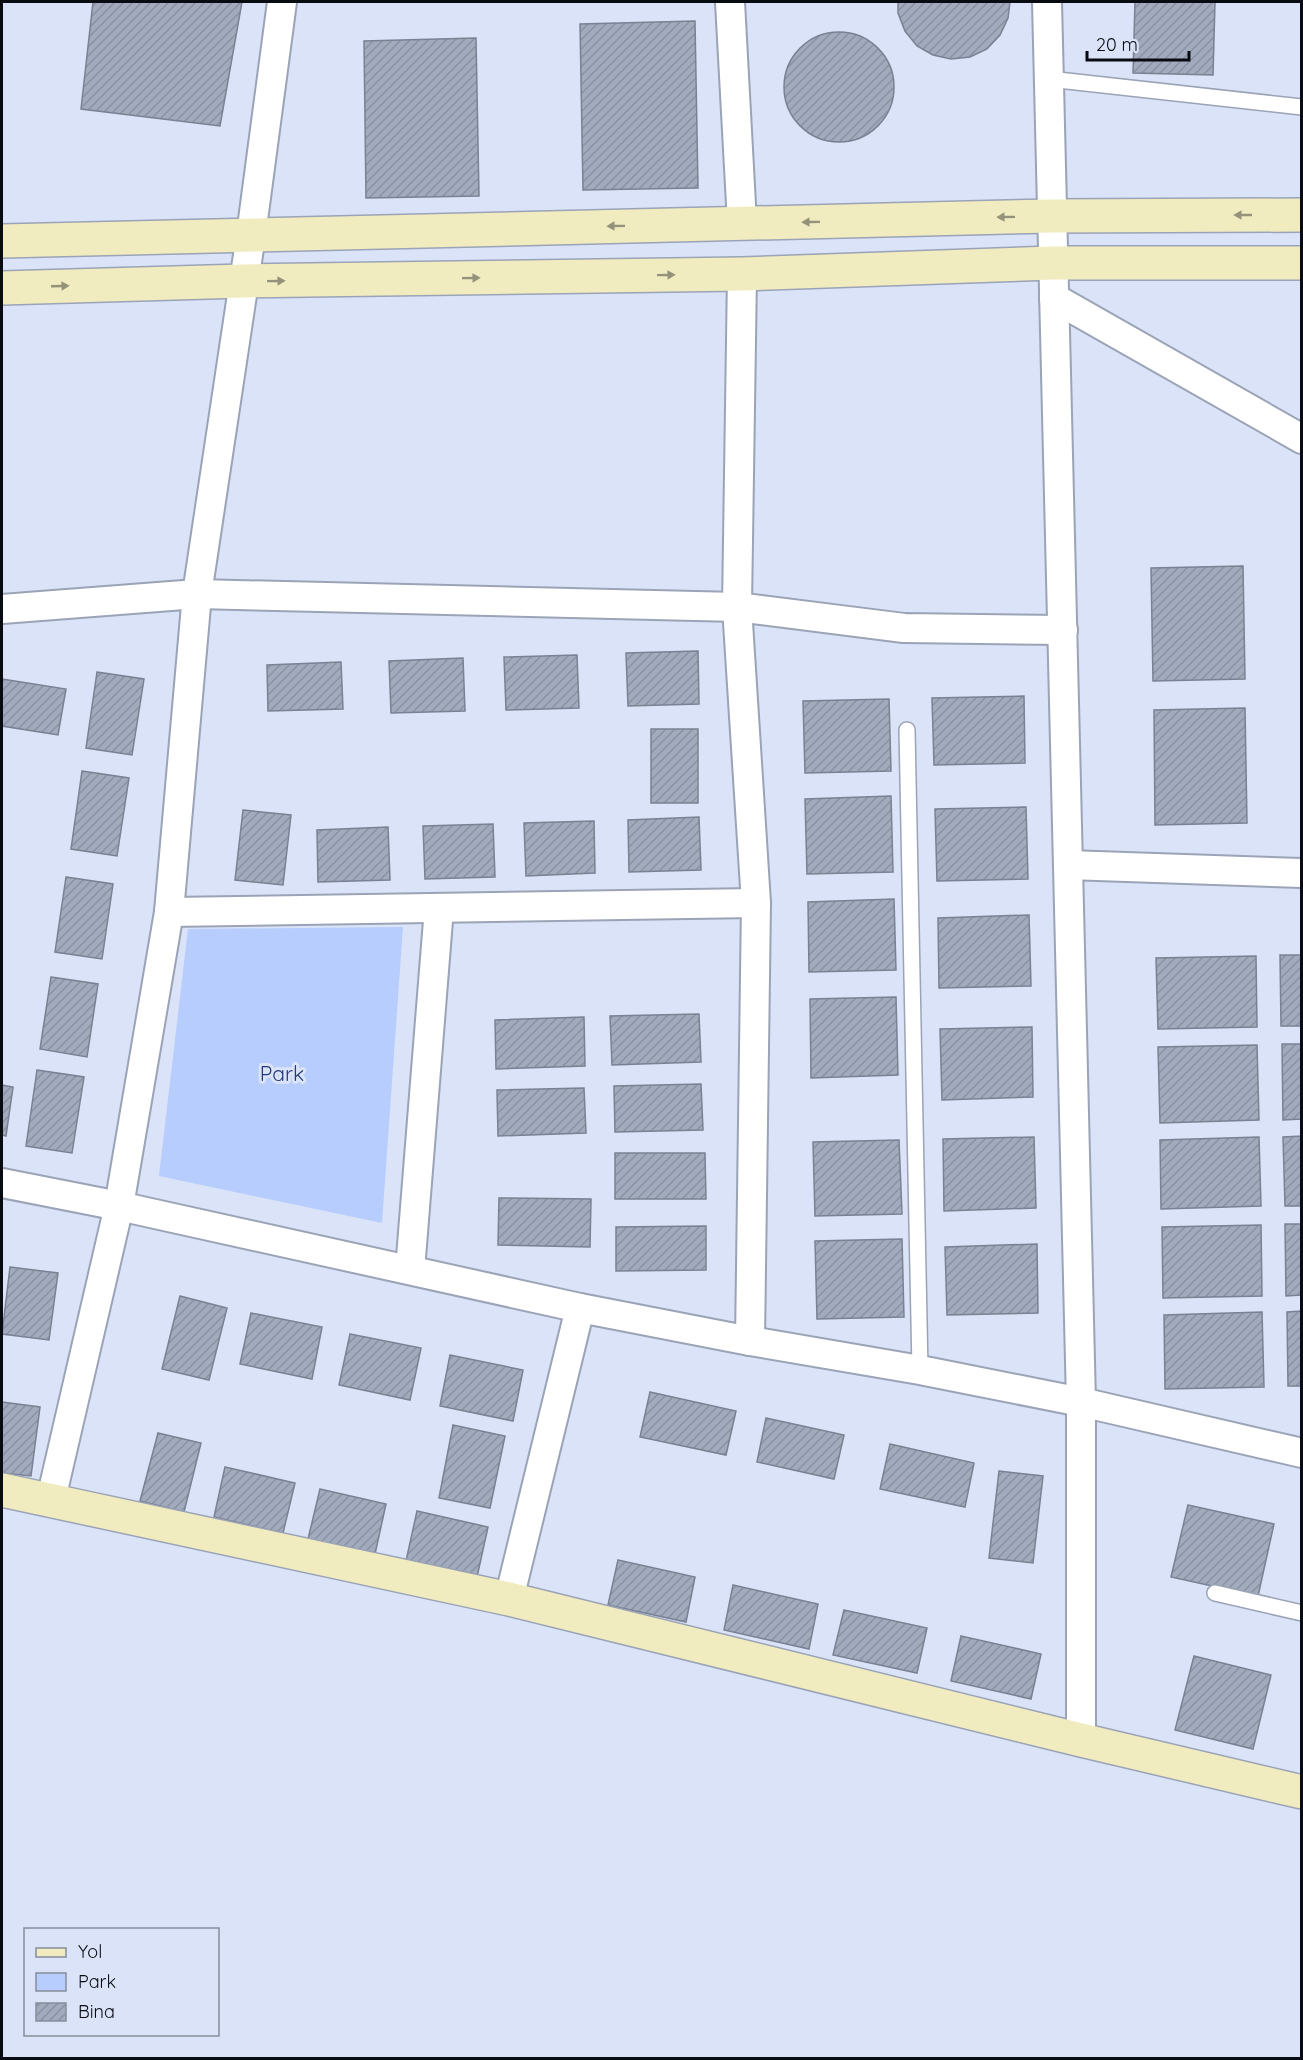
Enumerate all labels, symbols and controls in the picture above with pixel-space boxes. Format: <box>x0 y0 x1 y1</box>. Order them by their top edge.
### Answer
scale bar <box>1087 24 1189 62</box>
text: 20 m <box>1096 33 1138 56</box>
one-way arrow <box>1234 210 1253 220</box>
one-way arrow <box>997 212 1016 222</box>
one-way arrow <box>802 217 821 226</box>
one-way arrow <box>607 221 626 231</box>
one-way arrow <box>656 270 675 280</box>
one-way arrow <box>461 273 480 283</box>
one-way arrow <box>266 276 285 285</box>
one-way arrow <box>50 282 69 291</box>
park label: Park <box>260 1060 304 1086</box>
legend <box>24 1928 219 2036</box>
text: Yol <box>78 1940 102 1963</box>
text: Park <box>78 1970 116 1993</box>
text: Bina <box>78 2000 115 2023</box>

